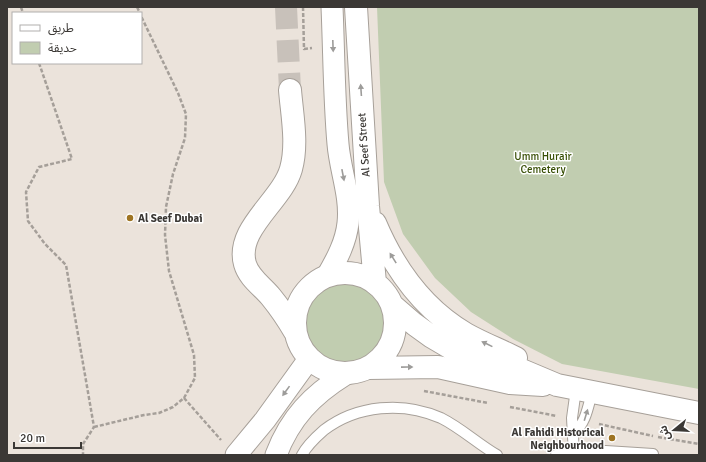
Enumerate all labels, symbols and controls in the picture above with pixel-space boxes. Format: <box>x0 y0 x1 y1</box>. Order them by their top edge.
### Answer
legend <box>12 12 142 64</box>
text: طريق <box>48 21 74 36</box>
one-way arrow <box>330 40 337 52</box>
text: حديقة <box>48 41 77 56</box>
one-way arrow <box>357 84 364 96</box>
street label: Al Seef Street <box>355 112 373 177</box>
park label: Umm Hurair Cemetery <box>514 150 572 176</box>
one-way arrow <box>340 169 346 182</box>
place label: Al Seef Dubai <box>138 212 202 225</box>
marker: Al Seef Dubai <box>125 213 135 223</box>
one-way arrow <box>389 253 397 263</box>
one-way arrow <box>482 341 493 347</box>
one-way arrow <box>401 364 414 370</box>
one-way arrow <box>282 385 290 396</box>
one-way arrow <box>583 408 589 420</box>
north arrow <box>654 410 694 450</box>
scale bar <box>14 424 81 450</box>
text: ش <box>656 424 673 442</box>
place label: Al Fahidi Historical Neighbourhood <box>512 426 605 452</box>
text: 20 m <box>20 431 45 446</box>
marker: Al Fahidi Historical Neighbourhood <box>607 433 617 443</box>

